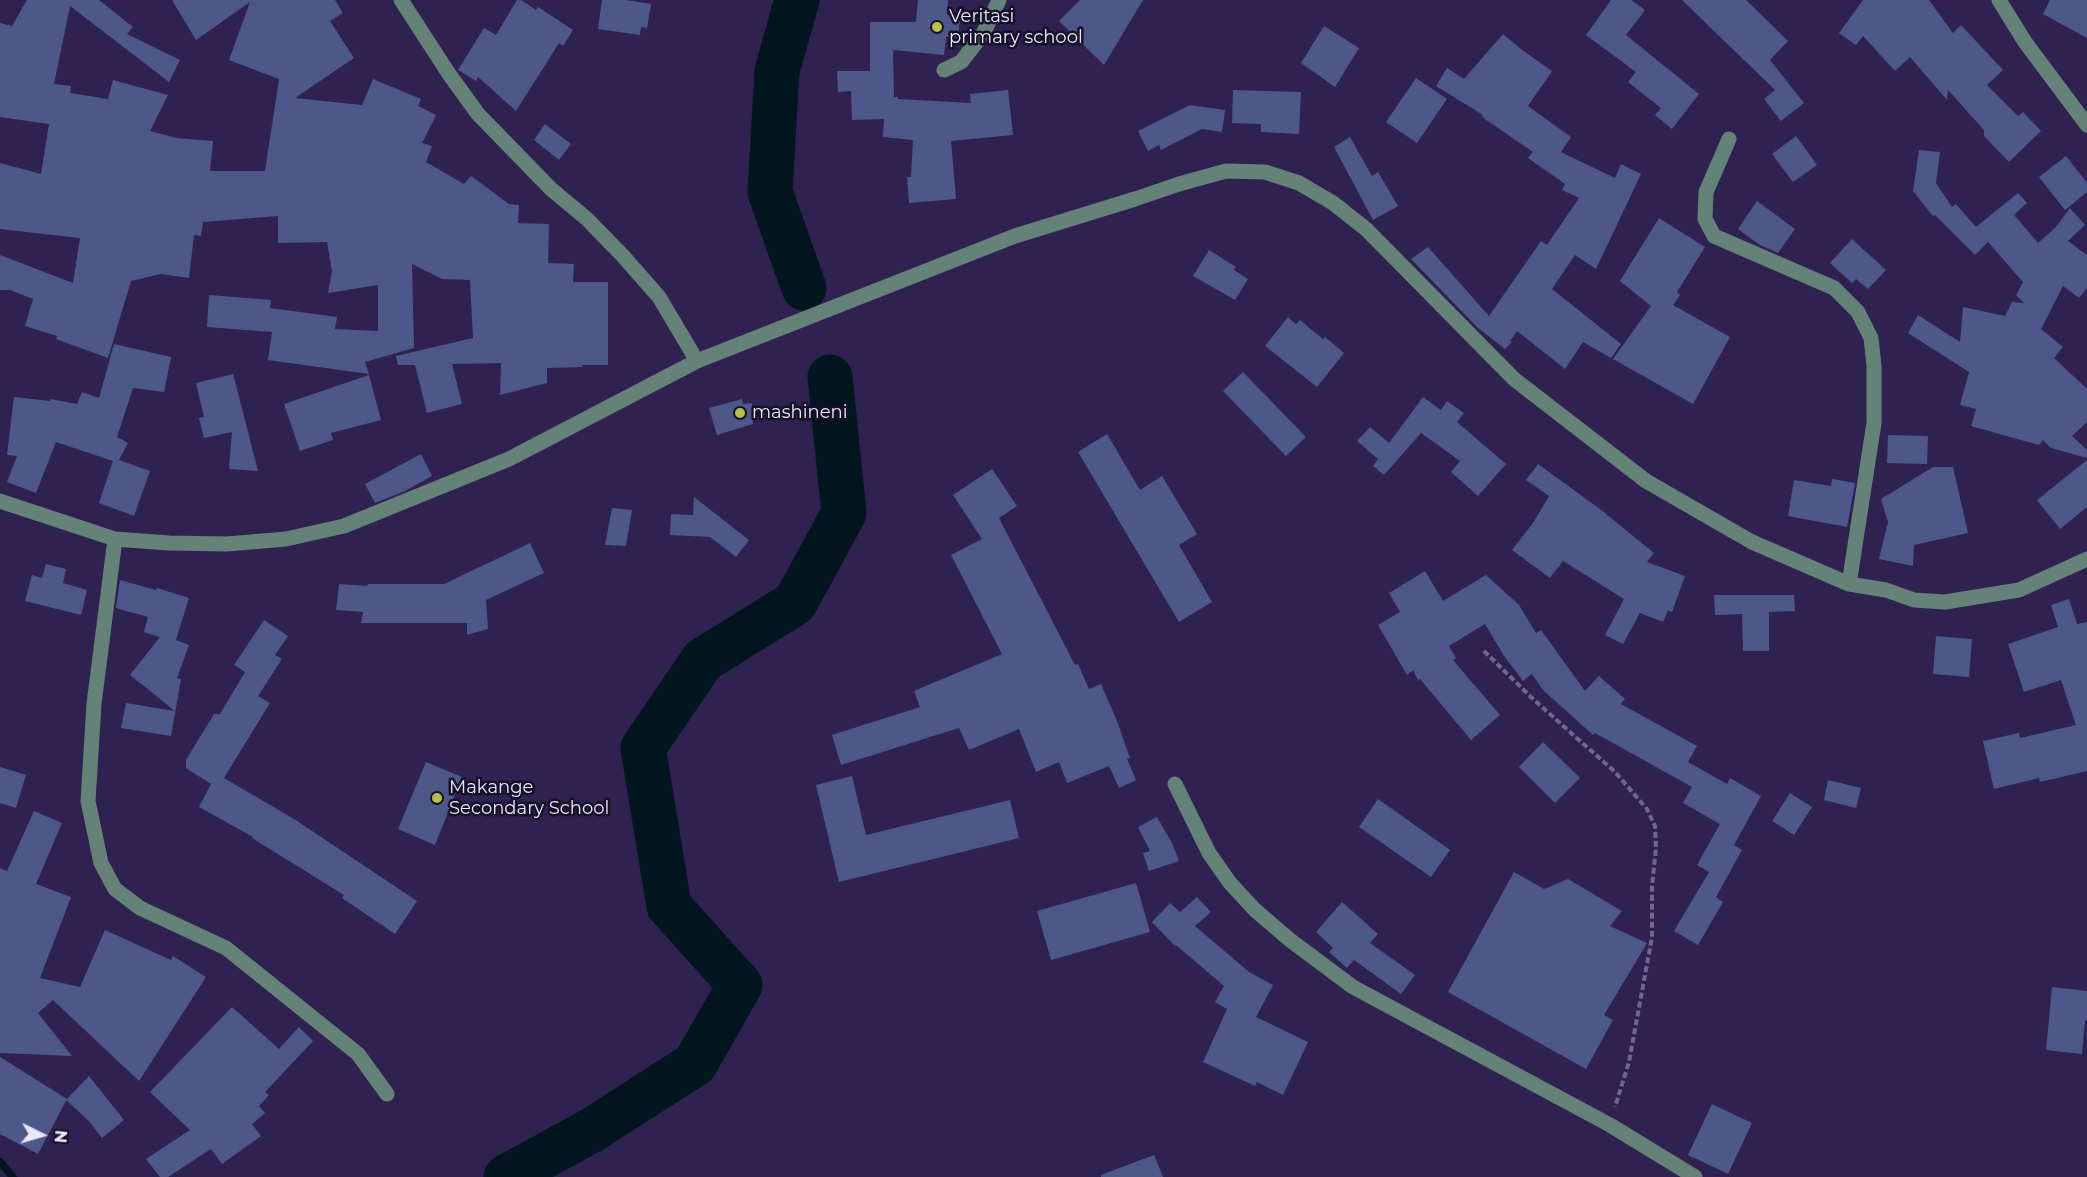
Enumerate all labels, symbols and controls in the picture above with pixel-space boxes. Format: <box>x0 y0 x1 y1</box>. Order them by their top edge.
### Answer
place label: Veritasi primary school <box>949 6 1083 48</box>
marker: Veritasi primary school <box>930 20 944 34</box>
place label: mashineni <box>752 402 848 424</box>
marker: mashineni <box>733 406 747 420</box>
place label: Makange Secondary School <box>449 777 609 820</box>
marker: Makange Secondary School <box>430 791 444 805</box>
north arrow <box>12 1105 72 1165</box>
text: N <box>50 1129 70 1144</box>

